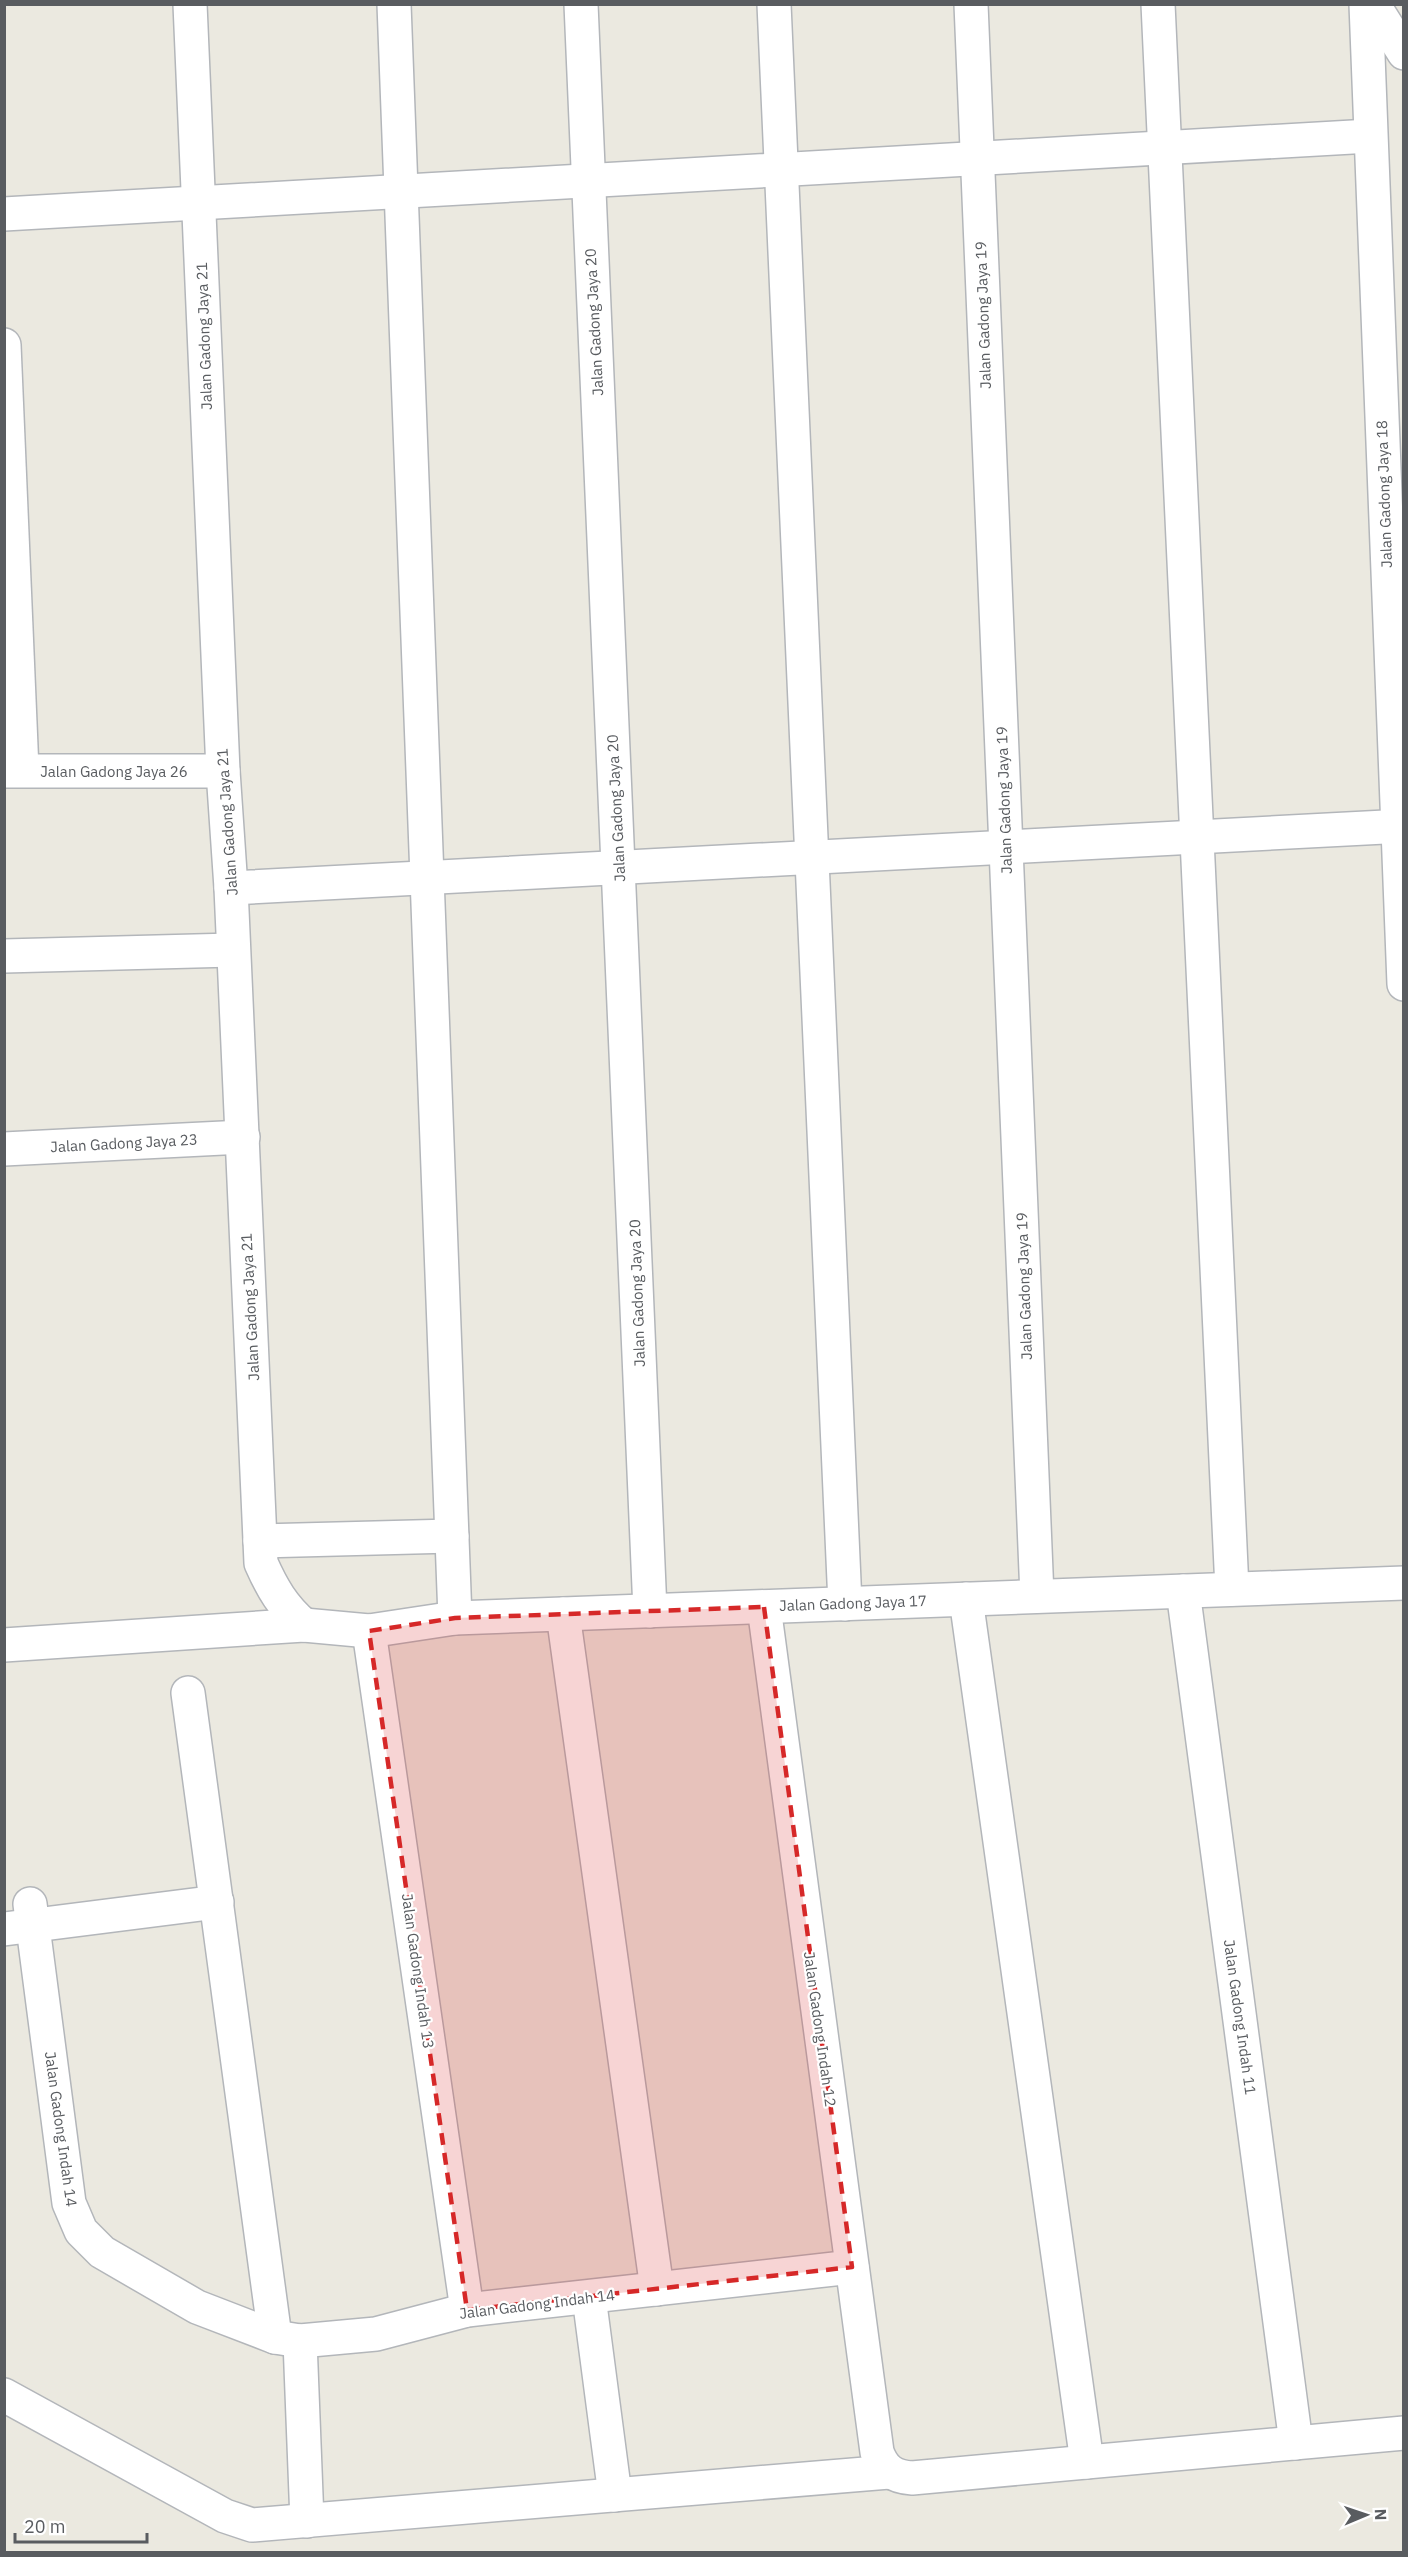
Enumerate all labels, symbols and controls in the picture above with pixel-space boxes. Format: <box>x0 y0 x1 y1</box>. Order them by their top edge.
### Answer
street label: Jalan Gadong Jaya 19 <box>971 241 995 389</box>
street label: Jalan Gadong Jaya 20 <box>581 248 607 396</box>
street label: Jalan Gadong Jaya 21 <box>192 262 216 410</box>
street label: Jalan Gadong Jaya 18 <box>1372 420 1396 568</box>
street label: Jalan Gadong Jaya 19 <box>992 726 1016 874</box>
street label: Jalan Gadong Jaya 20 <box>603 734 629 882</box>
street label: Jalan Gadong Jaya 21 <box>212 748 242 896</box>
street label: Jalan Gadong Jaya 26 <box>40 762 188 781</box>
street label: Jalan Gadong Jaya 23 <box>50 1130 198 1156</box>
street label: Jalan Gadong Jaya 19 <box>1012 1212 1036 1360</box>
street label: Jalan Gadong Jaya 20 <box>625 1219 649 1367</box>
street label: Jalan Gadong Jaya 21 <box>237 1233 263 1381</box>
street label: Jalan Gadong Jaya 17 <box>779 1591 927 1615</box>
street label: Jalan Gadong Indah 13 <box>398 1892 438 2050</box>
street label: Jalan Gadong Indah 11 <box>1220 1938 1260 2096</box>
street label: Jalan Gadong Indah 12 <box>800 1950 840 2108</box>
street label: Jalan Gadong Indah 14 <box>41 2050 81 2208</box>
street label: Jalan Gadong Indah 14 <box>458 2285 616 2323</box>
north arrow <box>1336 2485 1396 2545</box>
scale bar <box>15 2506 147 2544</box>
text: N <box>1371 2508 1391 2521</box>
text: 20 m <box>24 2515 66 2538</box>

